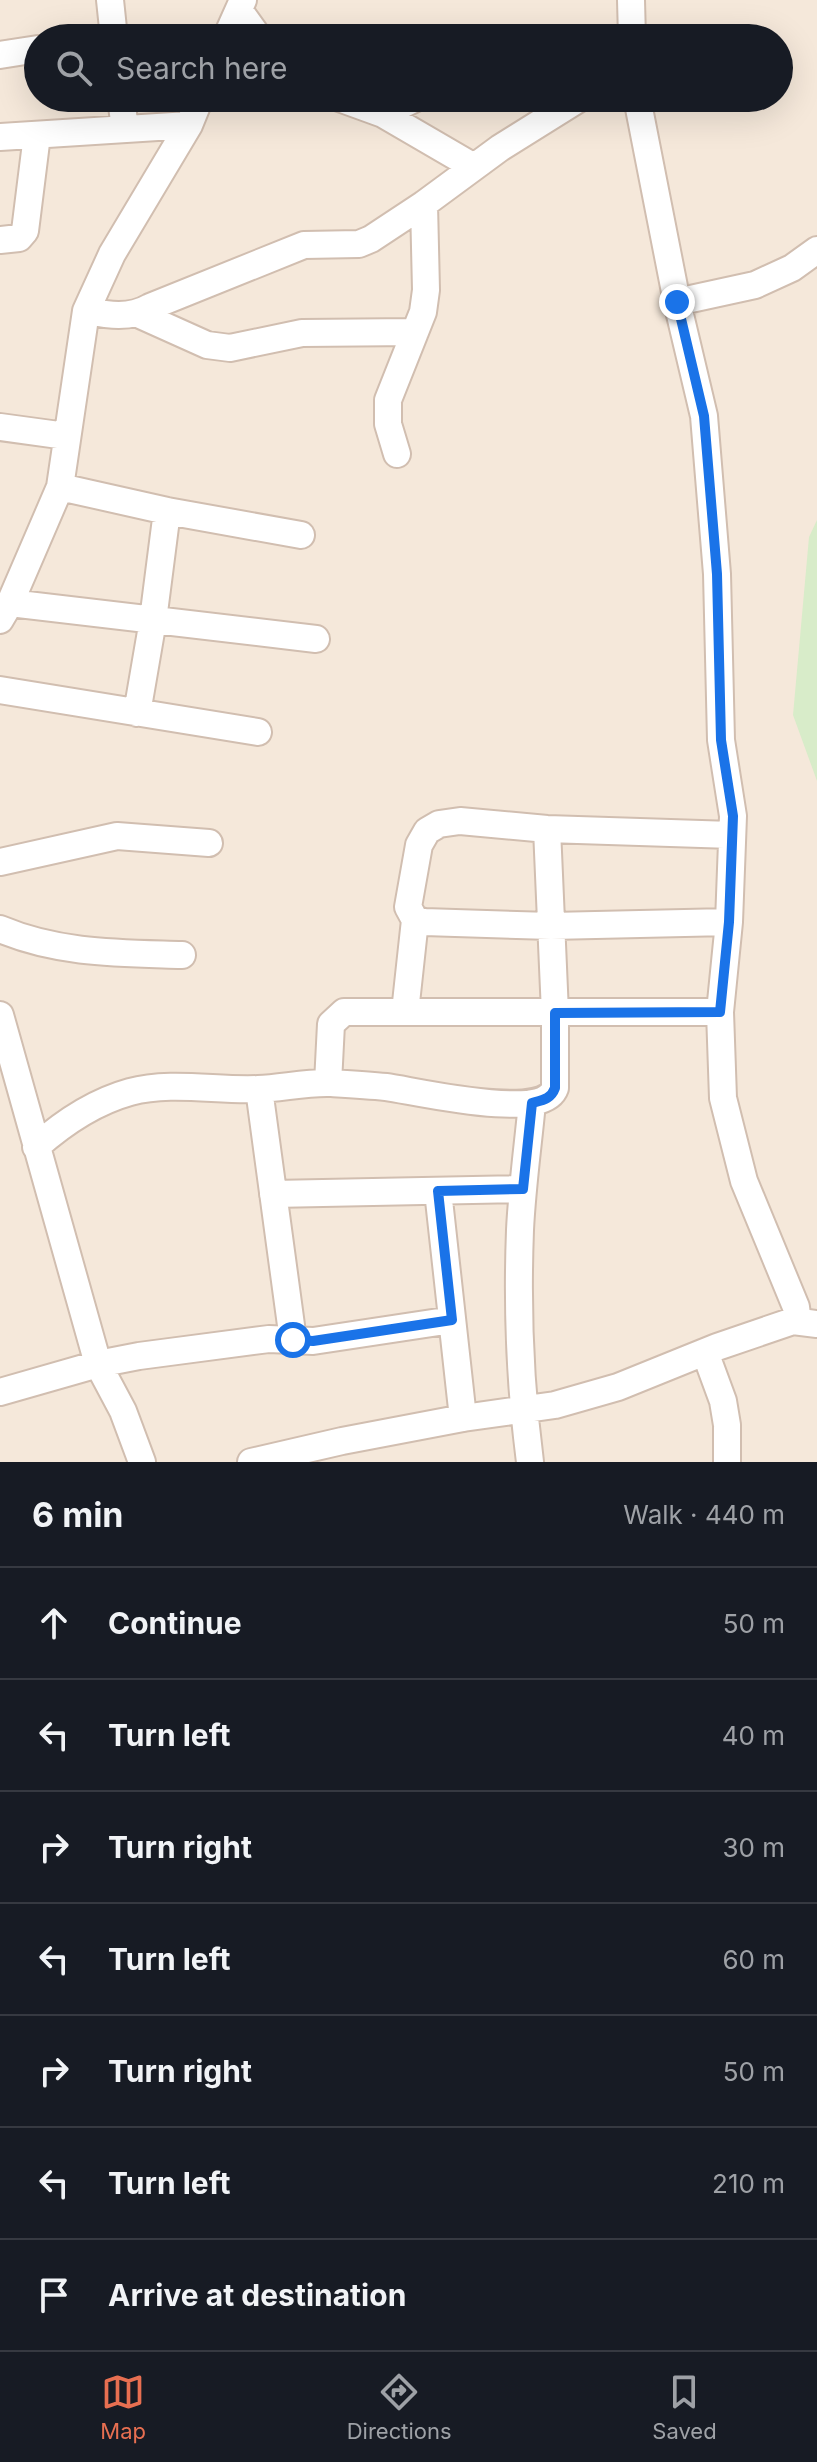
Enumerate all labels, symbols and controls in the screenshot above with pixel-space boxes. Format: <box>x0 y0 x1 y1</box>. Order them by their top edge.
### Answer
search box <box>24 24 793 112</box>
icon: search <box>52 46 96 90</box>
text: Search here <box>116 50 288 86</box>
route end <box>659 284 695 320</box>
route start <box>275 1322 311 1358</box>
text: 6 min <box>32 1494 124 1535</box>
text: Walk · 440 m <box>623 1499 785 1530</box>
icon: ahead <box>32 1601 76 1645</box>
text: Continue <box>108 1605 242 1641</box>
text: 50 m <box>723 1608 785 1639</box>
icon: left <box>32 1713 76 1757</box>
text: Turn left <box>108 1717 230 1753</box>
text: 40 m <box>722 1720 785 1751</box>
icon: right <box>32 1825 76 1869</box>
text: Turn right <box>108 1829 252 1865</box>
text: 30 m <box>722 1832 785 1863</box>
icon: left <box>32 1937 76 1981</box>
text: Turn left <box>108 1941 230 1977</box>
text: 60 m <box>722 1944 785 1975</box>
icon: right <box>32 2049 76 2093</box>
text: Turn right <box>108 2053 252 2089</box>
text: 50 m <box>723 2056 785 2087</box>
icon: left <box>32 2161 76 2205</box>
text: Turn left <box>108 2165 230 2201</box>
text: 210 m <box>712 2168 785 2199</box>
icon: arrive <box>32 2273 76 2317</box>
text: Arrive at destination <box>108 2277 406 2313</box>
tab: Map <box>100 2370 146 2444</box>
tab: Directions <box>347 2370 452 2444</box>
tab: Saved <box>652 2370 717 2444</box>

